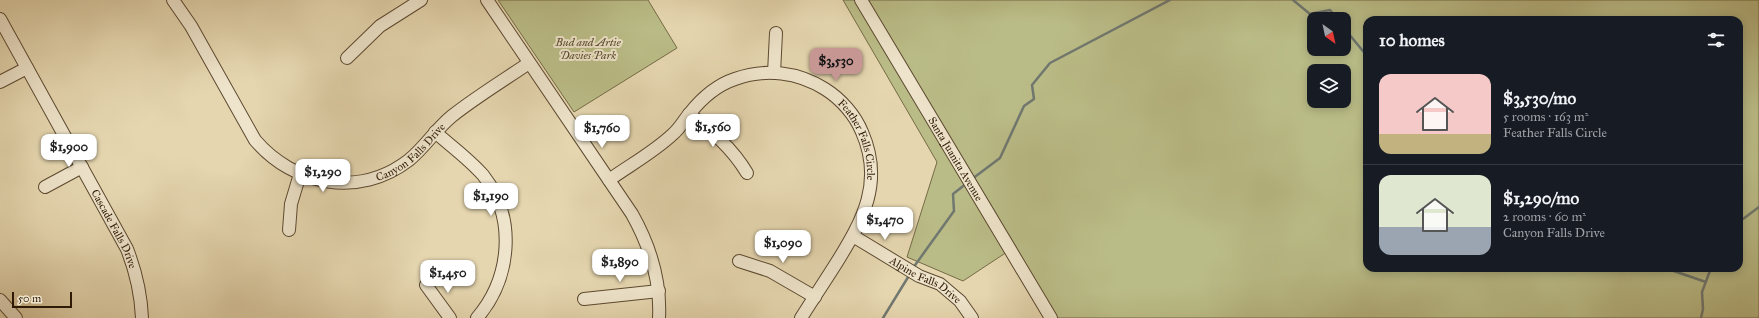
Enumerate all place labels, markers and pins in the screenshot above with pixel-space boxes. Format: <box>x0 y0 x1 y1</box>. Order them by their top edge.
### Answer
pin: $3,530 <box>803 48 869 82</box>
pin: $1,560 <box>680 114 746 148</box>
pin: $1,760 <box>569 115 635 149</box>
pin: $1,900 <box>36 134 102 168</box>
pin: $1,290 <box>290 159 356 193</box>
pin: $1,190 <box>458 183 524 217</box>
pin: $1,470 <box>852 207 918 241</box>
pin: $1,090 <box>750 230 816 264</box>
pin: $1,890 <box>587 249 653 283</box>
pin: $1,450 <box>415 260 481 294</box>

